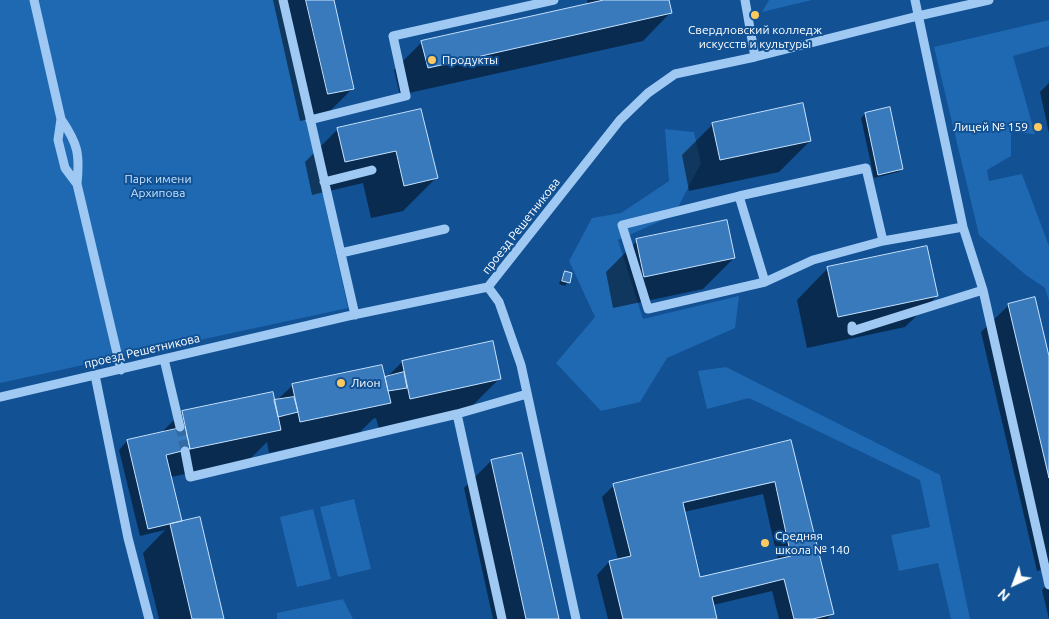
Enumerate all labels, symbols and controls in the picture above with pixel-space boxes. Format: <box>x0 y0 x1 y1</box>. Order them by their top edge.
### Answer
marker: Свердловский колледж искусств и культуры <box>749 9 761 21</box>
place label: Свердловский колледж искусств и культуры <box>688 23 822 51</box>
place label: Продукты <box>442 53 498 67</box>
marker: Продукты <box>426 54 438 66</box>
place label: Лицей № 159 <box>953 120 1028 134</box>
marker: Лицей № 159 <box>1032 121 1044 133</box>
park label: Парк имени Архипова <box>125 172 191 200</box>
street label: проезд Решетникова <box>479 175 563 277</box>
street label: проезд Решетникова <box>83 331 201 371</box>
place label: Лион <box>351 376 380 390</box>
marker: Лион <box>335 377 347 389</box>
place label: Средняя школа № 140 <box>775 529 850 557</box>
marker: Средняя школа № 140 <box>759 537 771 549</box>
north arrow <box>989 559 1039 609</box>
text: N <box>994 586 1013 604</box>

